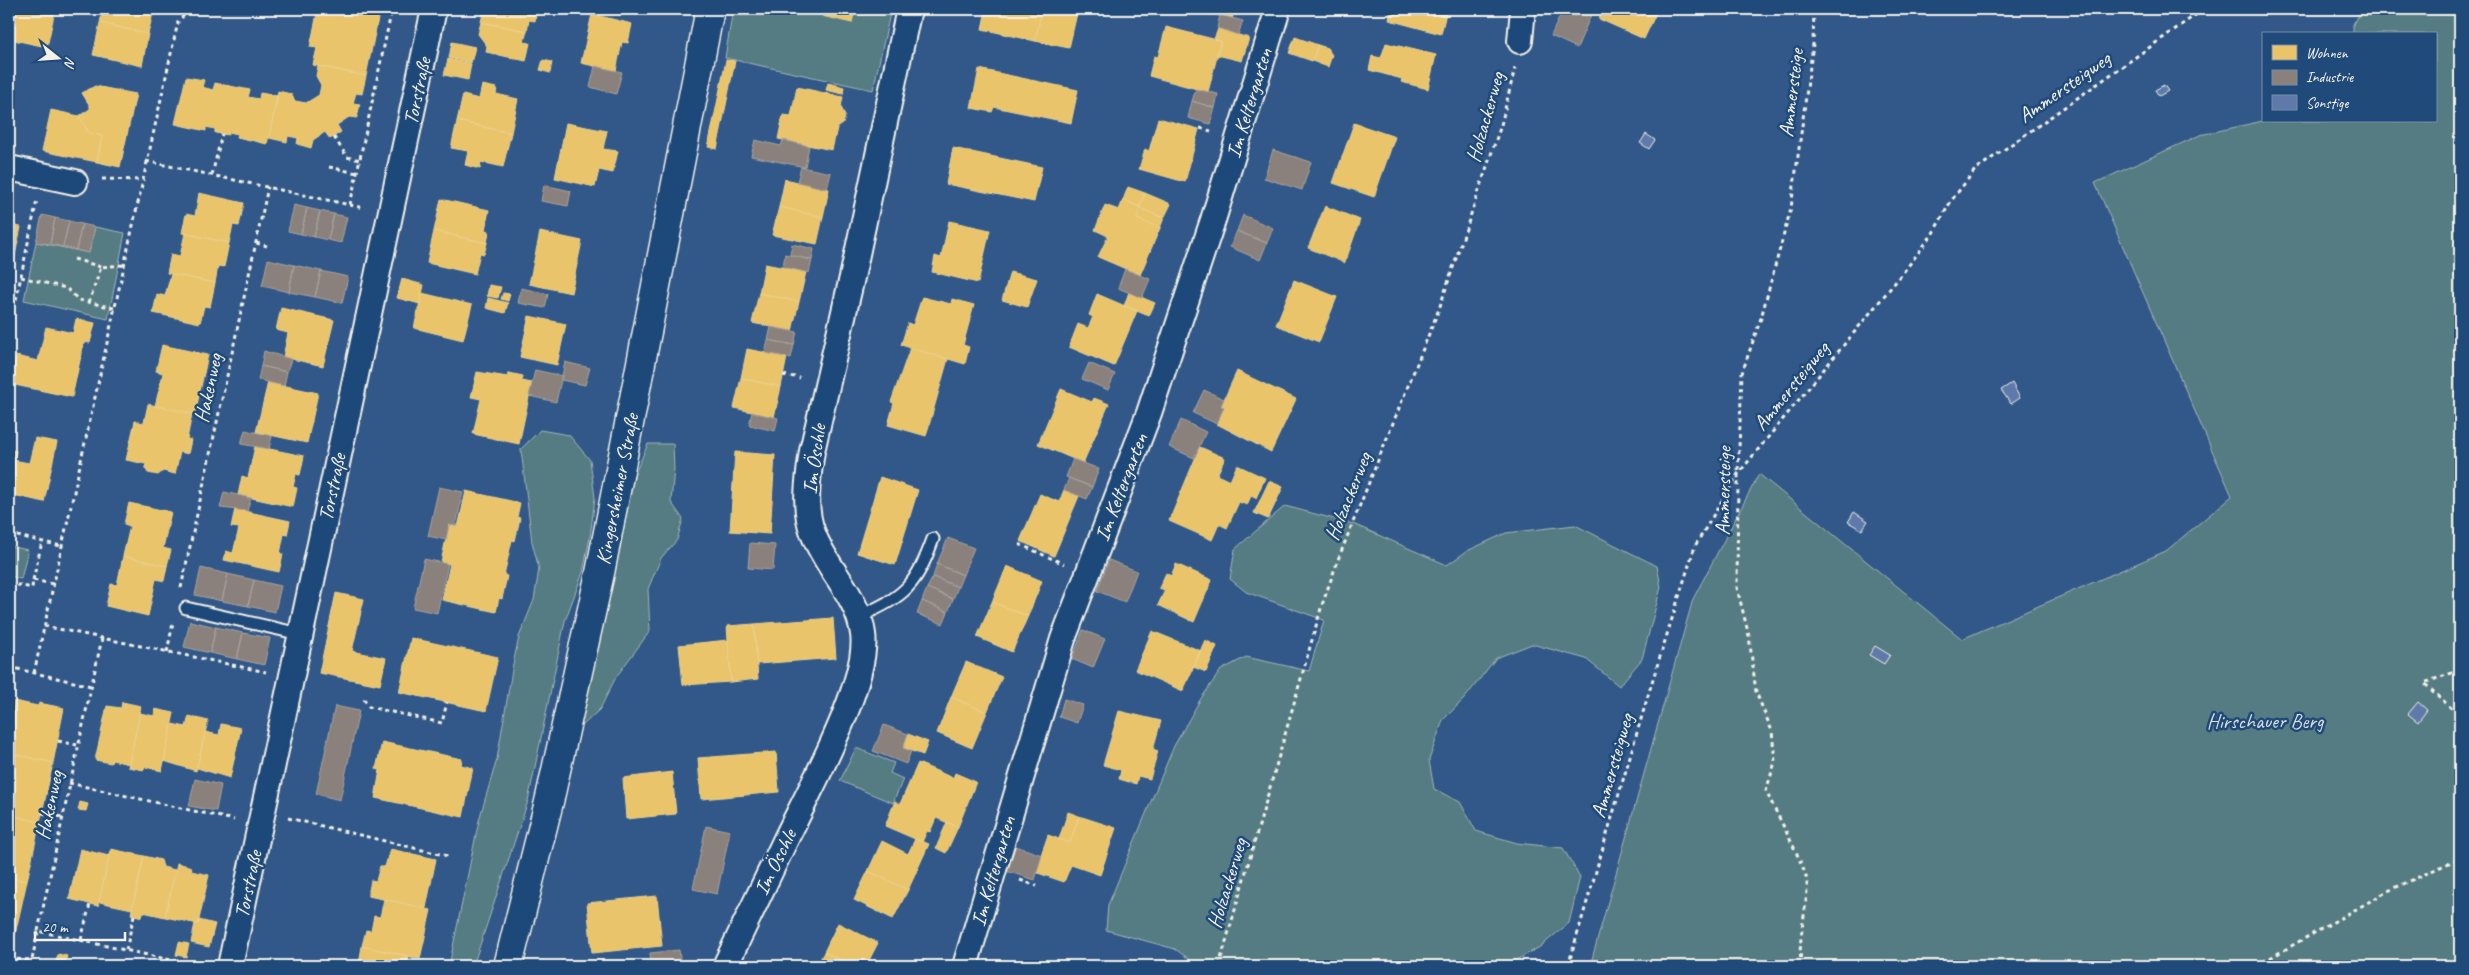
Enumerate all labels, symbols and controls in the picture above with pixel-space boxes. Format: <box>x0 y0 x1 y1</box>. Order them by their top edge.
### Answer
north arrow <box>32 32 82 82</box>
legend <box>2262 32 2436 122</box>
street label: Im Keltergarten <box>1220 44 1278 161</box>
text: Wohnen <box>2306 44 2349 63</box>
street label: Ammersteige <box>1773 45 1810 139</box>
street label: Ammersteigweg <box>2013 45 2117 128</box>
street label: Torstraße <box>397 53 437 127</box>
text: N <box>60 55 79 71</box>
street label: Holzackerweg <box>1460 67 1511 165</box>
text: Industrie <box>2306 68 2354 87</box>
text: Sonstige <box>2306 94 2349 113</box>
street label: Ammersteigweg <box>1747 335 1836 436</box>
street label: Hakenweg <box>188 350 228 425</box>
street label: Kingersheimer Straße <box>590 409 645 567</box>
street label: Im Öschle <box>796 420 832 496</box>
street label: Im Keltergarten <box>1089 429 1154 545</box>
street label: Ammersteige <box>1709 444 1737 536</box>
street label: Holzackerweg <box>1319 447 1378 544</box>
street label: Torstraße <box>312 449 352 523</box>
park label: Hirschauer Berg <box>2207 708 2325 734</box>
street label: Ammersteigweg <box>1585 710 1640 821</box>
street label: Hakenweg <box>29 767 69 842</box>
street label: Im Keltergarten <box>965 812 1021 929</box>
street label: Im Öschle <box>748 823 803 899</box>
street label: Holzackerweg <box>1201 833 1253 931</box>
street label: Torstraße <box>228 846 268 920</box>
scale bar <box>35 910 125 942</box>
text: 20 m <box>42 918 69 937</box>

